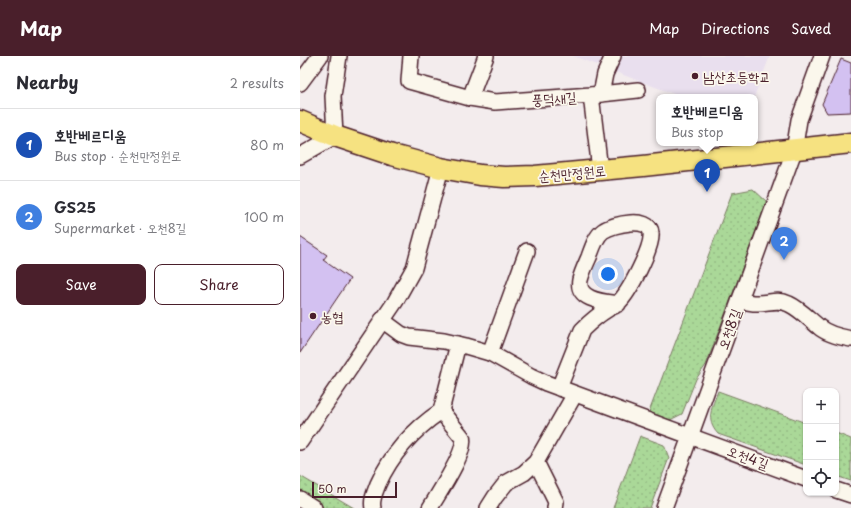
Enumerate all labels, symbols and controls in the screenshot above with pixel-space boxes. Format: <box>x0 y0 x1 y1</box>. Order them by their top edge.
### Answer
text: Map <box>20 14 62 42</box>
text: Map <box>649 18 679 39</box>
text: Directions <box>701 18 769 39</box>
text: Saved <box>791 18 831 39</box>
place label: 남산초등학교 <box>703 66 771 87</box>
text: Nearby <box>16 69 78 95</box>
marker: 남산초등학교 <box>690 71 700 81</box>
text: 2 results <box>230 73 284 92</box>
street label: 풍덕새길 <box>531 86 578 110</box>
popup <box>656 94 758 146</box>
text: 호반베르디움 <box>671 99 743 122</box>
text: Bus stop <box>671 122 724 141</box>
text: 호반베르디움 <box>54 123 126 146</box>
text: 1 <box>26 135 32 154</box>
text: 80 m <box>250 135 284 154</box>
text: Bus stop · 순천만정원로 <box>54 146 181 165</box>
pin: 1 <box>694 159 720 192</box>
street label: 순천만정원로 <box>537 160 607 186</box>
text: GS25 <box>54 195 96 218</box>
text: 2 <box>24 207 34 226</box>
text: 100 m <box>244 207 284 226</box>
text: Supermarket · 오천8길 <box>54 218 186 237</box>
pin: 2 <box>771 227 797 260</box>
button: Save <box>16 264 146 305</box>
button: Share <box>154 264 284 305</box>
your location <box>598 264 618 284</box>
street label: 오천8길 <box>712 305 746 353</box>
place label: 농협 <box>321 306 344 327</box>
marker: 농협 <box>308 311 318 321</box>
map controls <box>803 388 839 496</box>
button: + <box>803 388 839 424</box>
button: − <box>803 424 839 460</box>
street label: 오천4길 <box>724 440 773 474</box>
button: locate <box>803 460 839 496</box>
scale bar <box>312 480 397 499</box>
text: 50 m <box>318 480 347 497</box>

